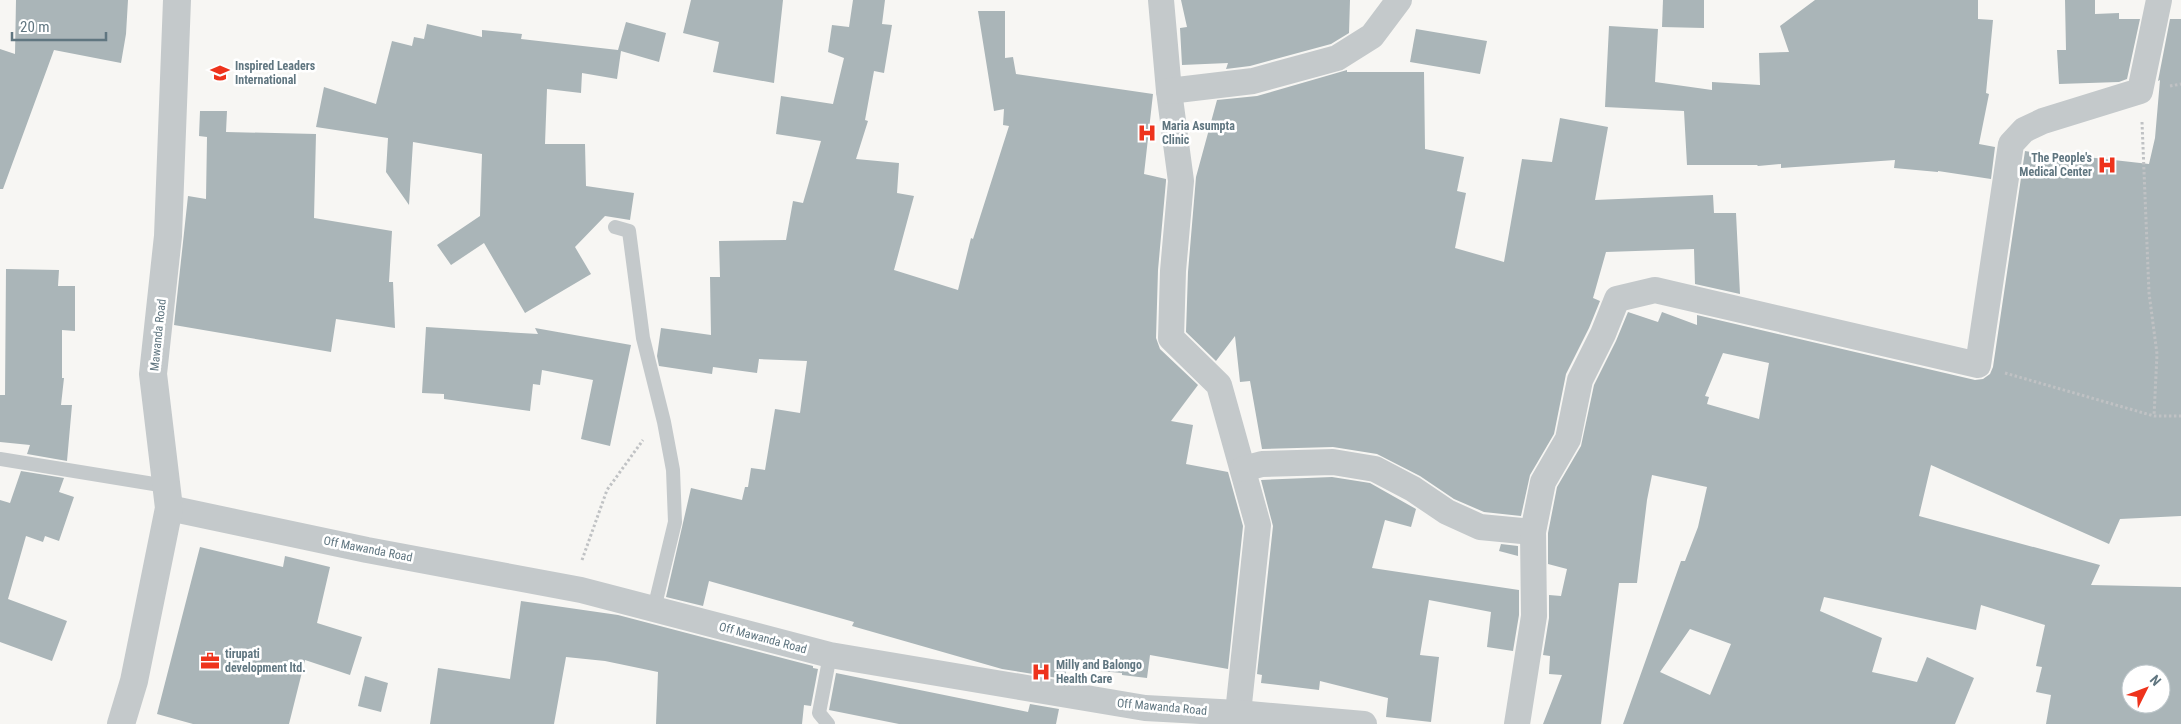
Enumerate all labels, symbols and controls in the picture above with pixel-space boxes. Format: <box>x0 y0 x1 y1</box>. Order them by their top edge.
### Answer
scale bar <box>12 10 106 42</box>
text: 20 m <box>20 18 50 36</box>
place label: Inspired Leaders International <box>235 59 316 87</box>
school or university icon: Inspired Leaders International <box>209 62 231 84</box>
place label: Maria Asumpta Clinic <box>1162 119 1235 147</box>
hospital icon: Maria Asumpta Clinic <box>1136 122 1158 144</box>
place label: The People's Medical Center <box>2019 151 2093 179</box>
hospital icon: The People's Medical Center <box>2096 154 2118 176</box>
street label: Mawanda Road <box>147 298 169 372</box>
street label: Off Mawanda Road <box>322 534 414 564</box>
street label: Off Mawanda Road <box>718 620 808 656</box>
place label: tirupati development ltd. <box>225 647 306 675</box>
office icon: tirupati development ltd. <box>199 650 221 672</box>
place label: Milly and Balongo Health Care <box>1056 658 1142 686</box>
hospital icon: Milly and Balongo Health Care <box>1030 661 1052 683</box>
north arrow <box>2121 664 2171 714</box>
text: N <box>2147 672 2164 689</box>
street label: Off Mawanda Road <box>1116 696 1208 718</box>

